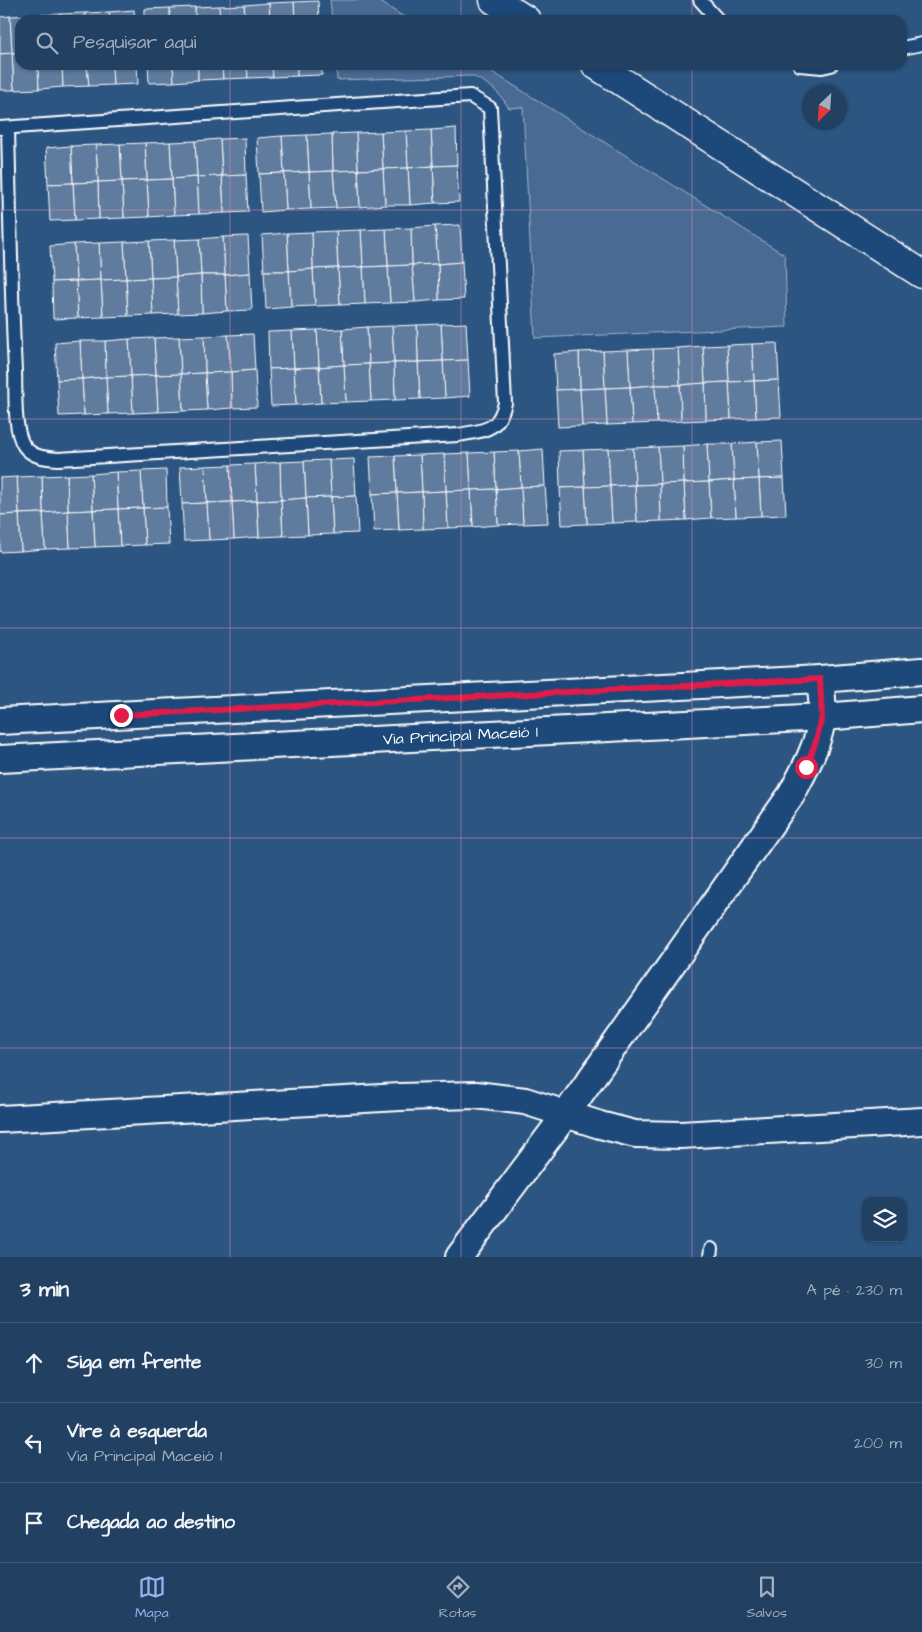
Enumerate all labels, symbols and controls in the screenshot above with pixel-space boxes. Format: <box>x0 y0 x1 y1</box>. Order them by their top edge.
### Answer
search box <box>15 15 907 70</box>
icon: search <box>33 29 61 57</box>
text: Pesquisar aqui <box>73 29 196 56</box>
north arrow <box>802 85 847 130</box>
route end <box>110 704 133 727</box>
street label: Via Principal Maceió 1 <box>382 721 538 750</box>
route start <box>795 756 818 779</box>
map controls <box>862 1197 907 1242</box>
button: layers <box>862 1197 907 1242</box>
text: 3 min <box>20 1275 69 1304</box>
text: A pé · 230 m <box>806 1279 902 1301</box>
icon: ahead <box>20 1349 48 1377</box>
text: Siga em frente <box>67 1349 201 1376</box>
text: 30 m <box>865 1352 902 1374</box>
text: Vire à esquerda <box>67 1418 207 1445</box>
icon: left <box>20 1429 48 1457</box>
text: 200 m <box>854 1432 902 1454</box>
text: Via Principal Maceió 1 <box>67 1445 222 1467</box>
icon: arrive <box>20 1509 48 1537</box>
text: Chegada ao destino <box>67 1509 235 1536</box>
tab: Mapa <box>135 1573 169 1623</box>
tab: Rotas <box>439 1573 476 1623</box>
tab: Salvos <box>746 1573 787 1623</box>

